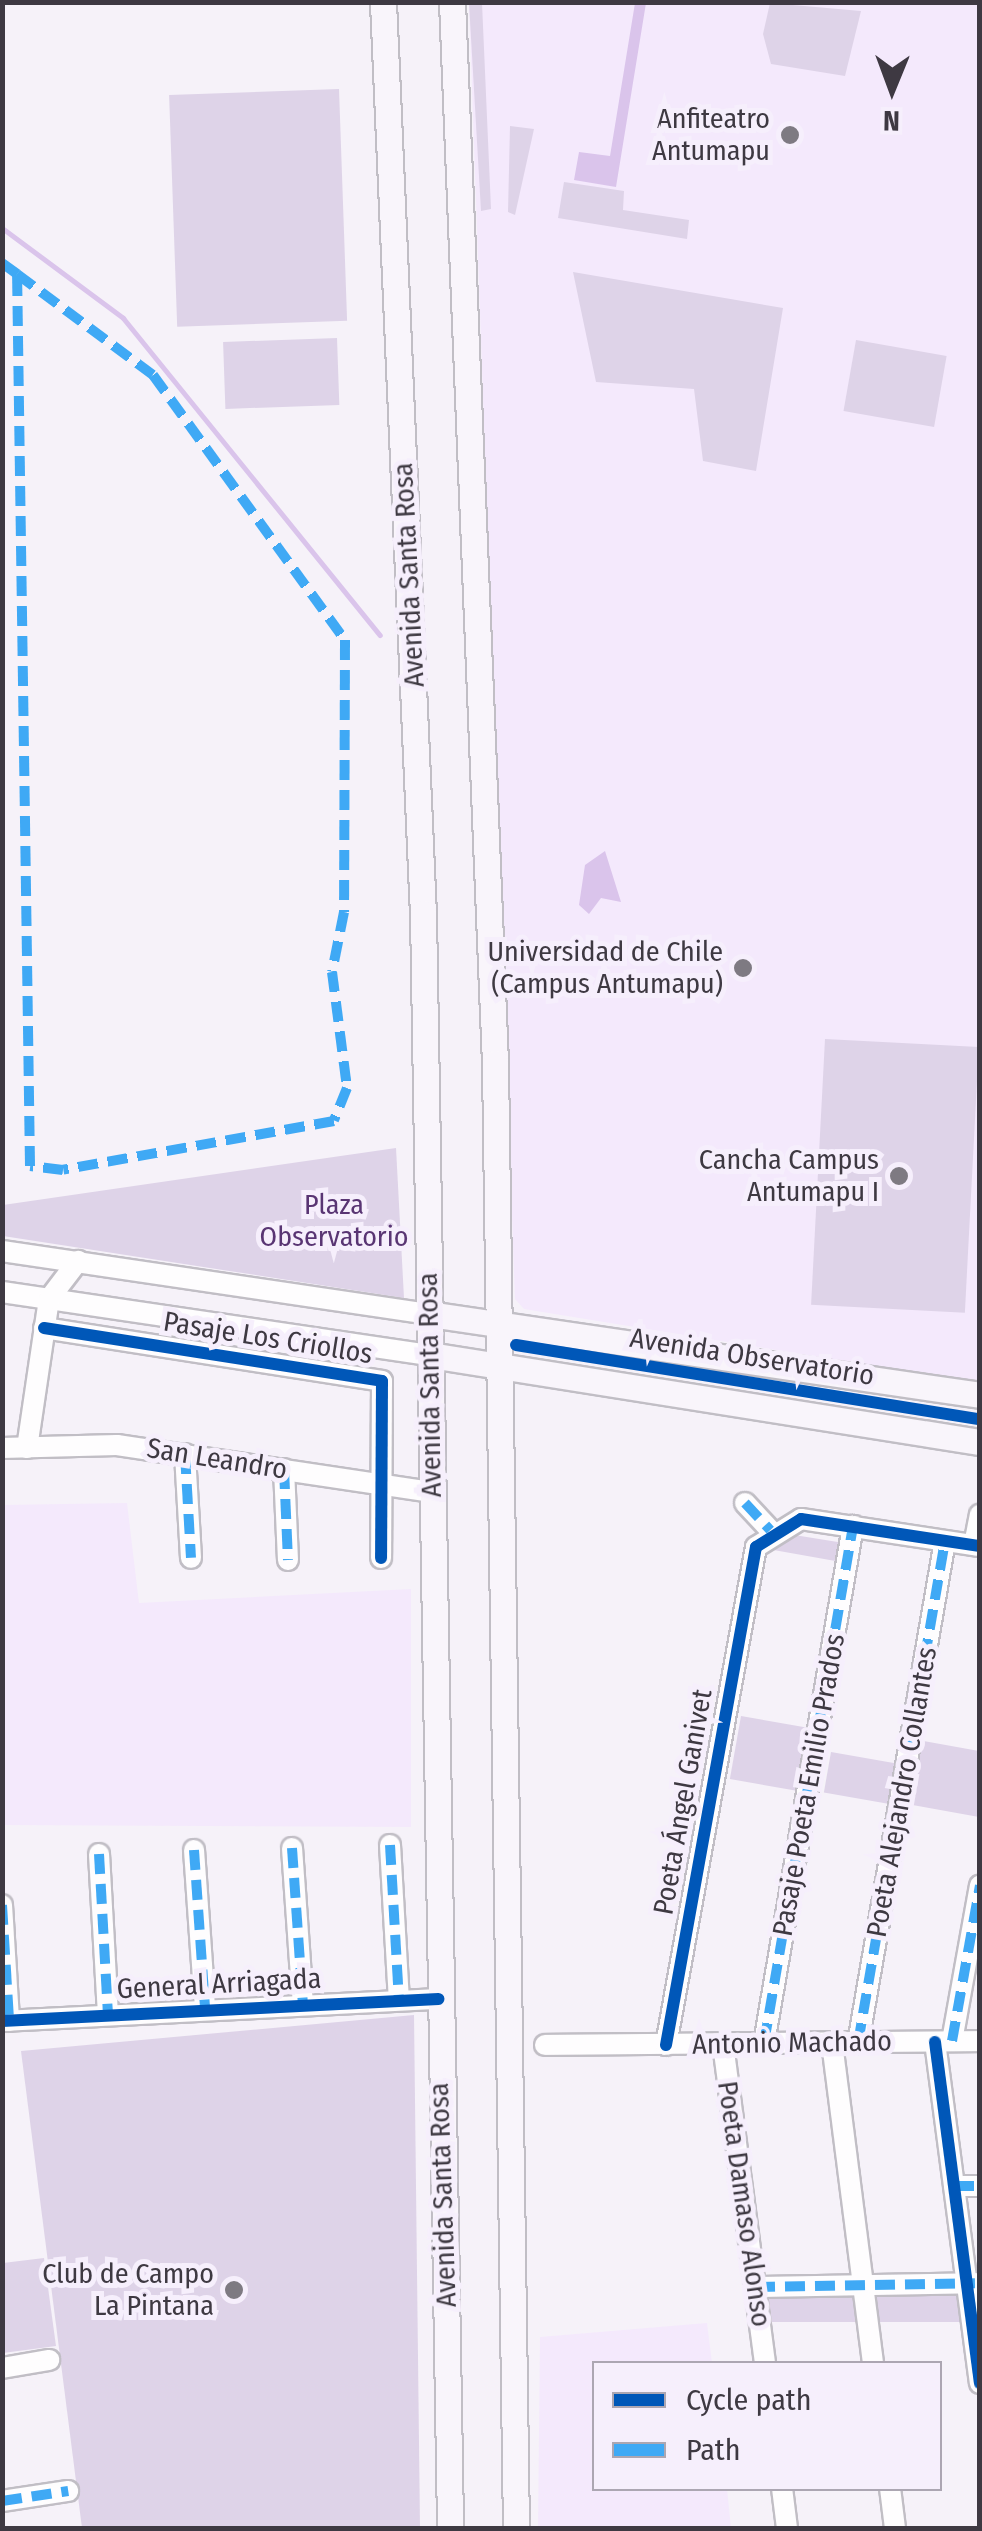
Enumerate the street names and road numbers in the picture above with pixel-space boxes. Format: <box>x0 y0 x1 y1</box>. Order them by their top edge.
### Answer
street label: Avenida Santa Rosa <box>386 462 432 688</box>
street label: Avenida Santa Rosa <box>411 1272 449 1498</box>
street label: Pasaje Los Criollos <box>161 1305 375 1371</box>
street label: Avenida Observatorio <box>627 1321 877 1393</box>
street label: San Leandro <box>144 1431 290 1487</box>
street label: Pasaje Poeta Emilio Prados <box>766 1631 852 1939</box>
street label: Poeta Alejandro Collantes <box>860 1644 944 1940</box>
street label: Poeta Ángel Ganivet <box>647 1687 719 1917</box>
street label: General Arriagada <box>116 1962 322 2006</box>
street label: Antonio Machado <box>692 2024 892 2062</box>
street label: Poeta Damaso Alonso <box>710 2079 778 2329</box>
street label: Avenida Santa Rosa <box>422 2082 464 2308</box>

